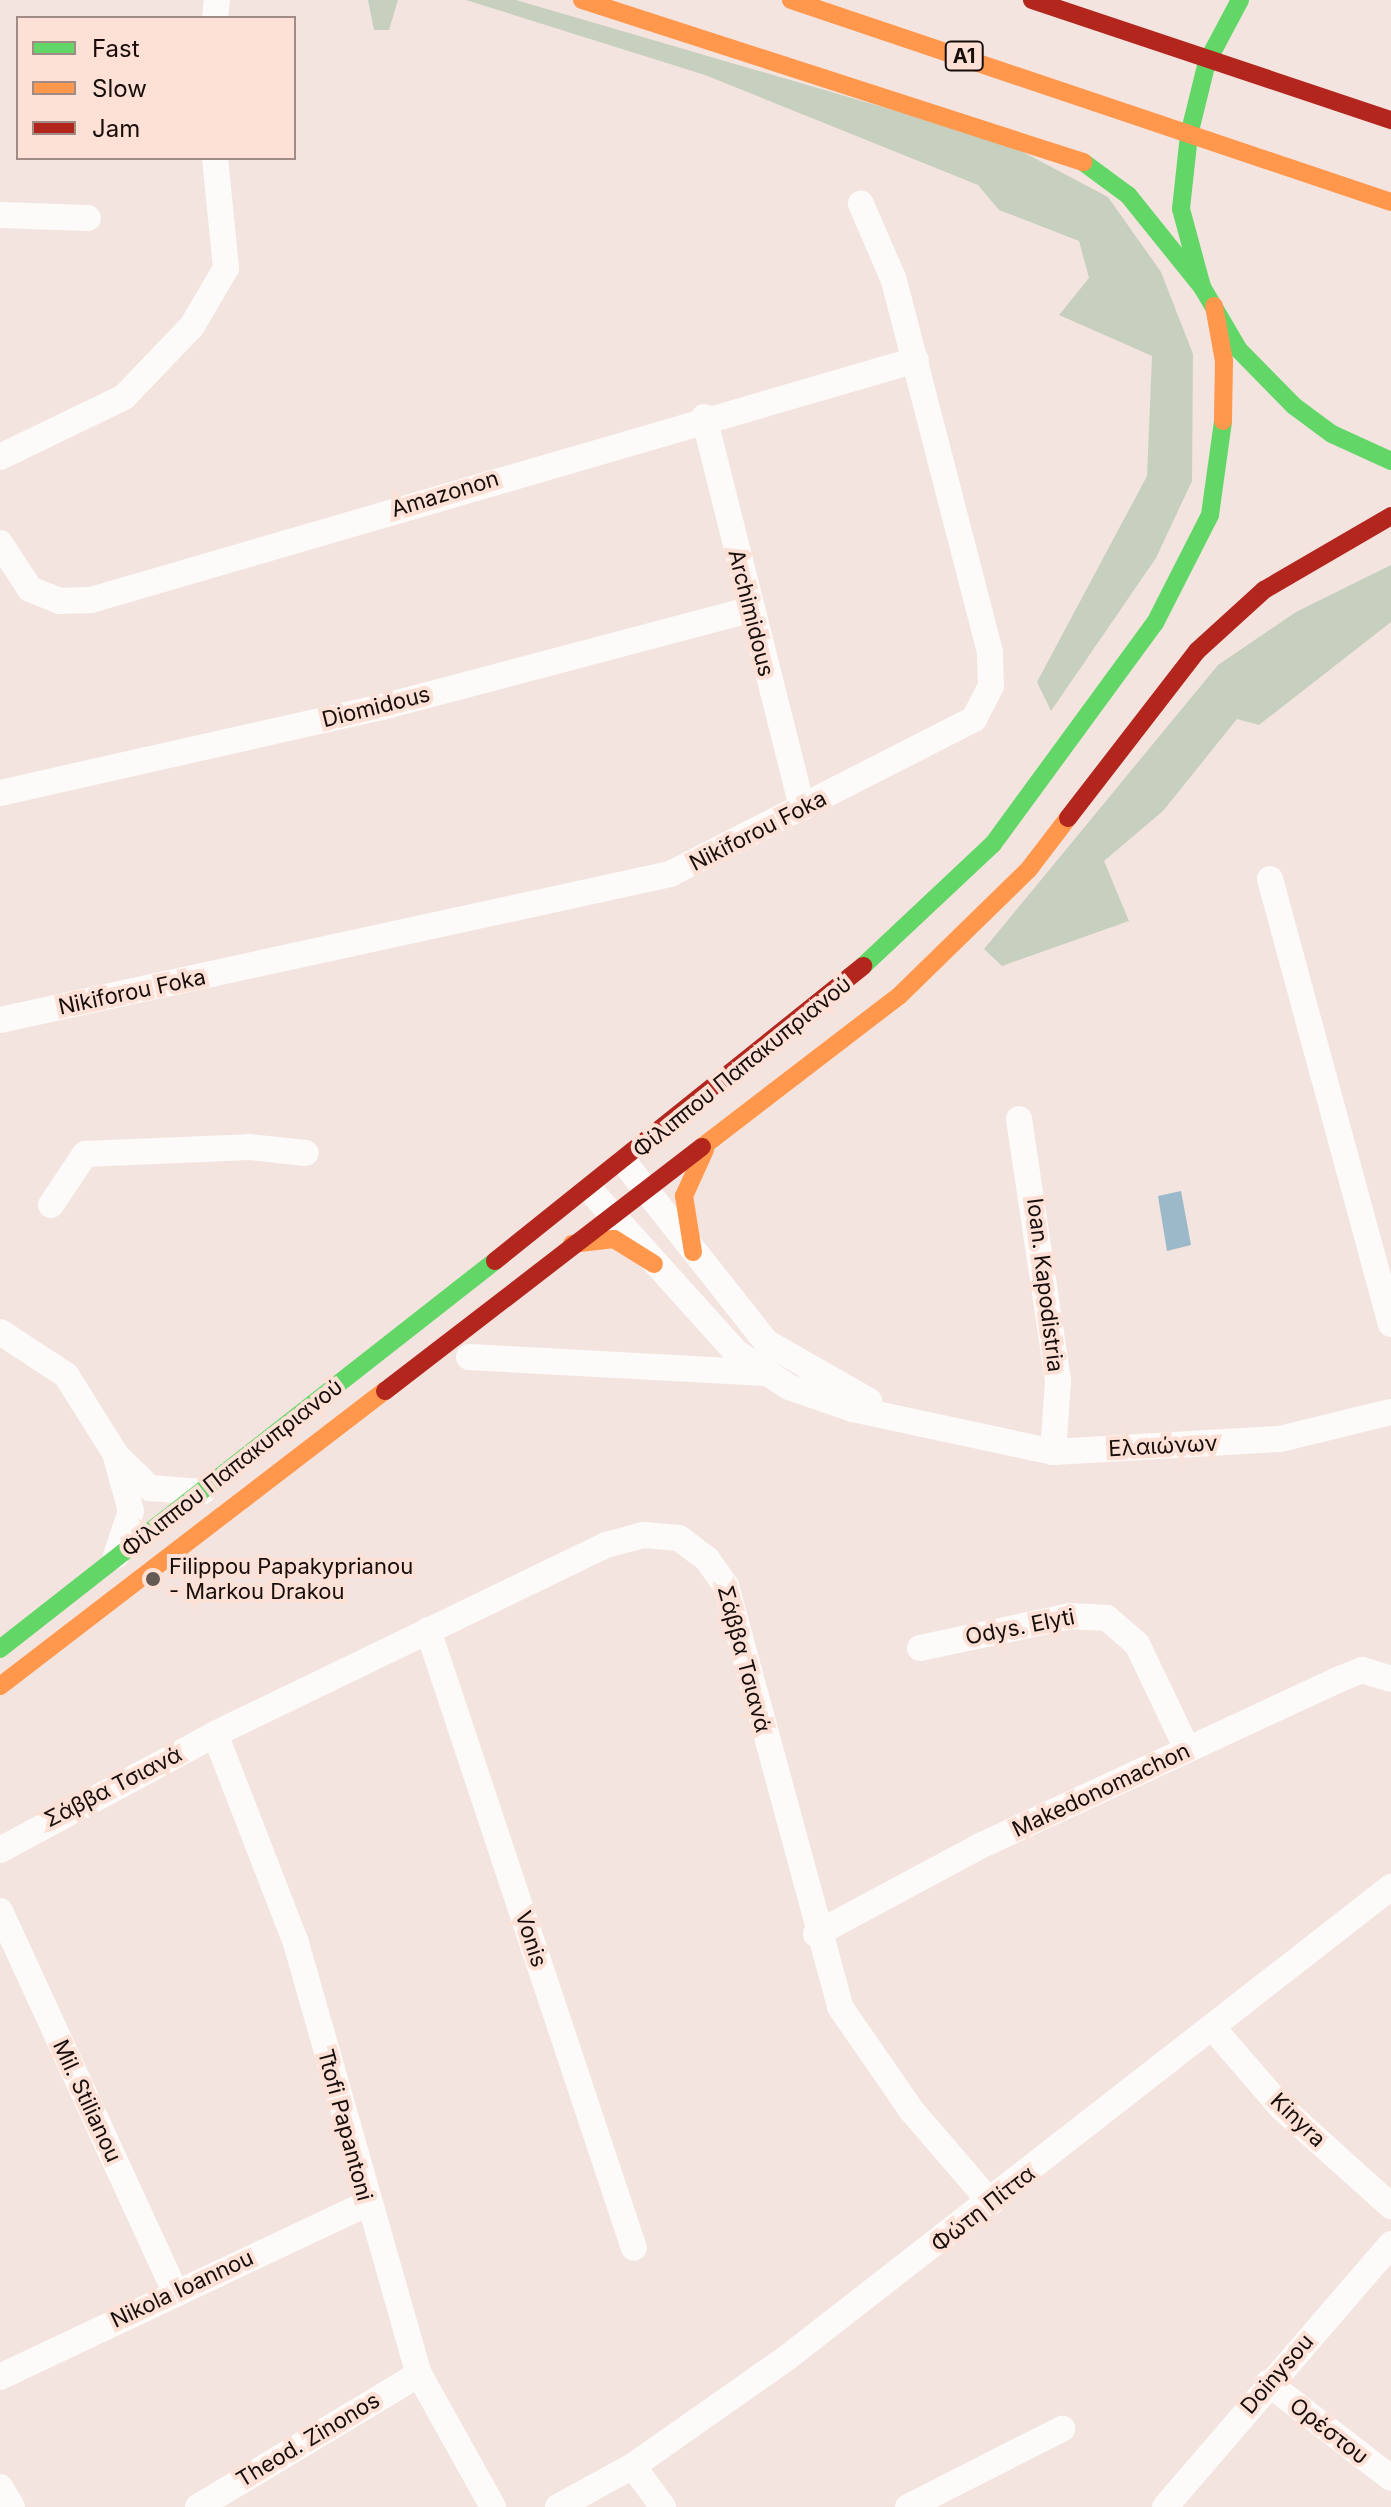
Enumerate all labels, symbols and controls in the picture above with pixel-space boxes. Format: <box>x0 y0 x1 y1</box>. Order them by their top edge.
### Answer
legend <box>16 16 296 160</box>
text: Fast <box>92 34 140 63</box>
road number: A1 <box>944 40 984 72</box>
text: Slow <box>92 74 147 103</box>
text: Jam <box>92 114 140 143</box>
street label: Amazonon <box>388 465 502 523</box>
street label: Archimidous <box>722 547 780 679</box>
street label: Diomidous <box>319 681 433 733</box>
street label: Nikiforou Foka <box>685 785 831 877</box>
street label: Nikiforou Foka <box>56 963 208 1021</box>
street label: Φίλιππου Παπακυπριανού <box>628 971 856 1163</box>
street label: Ioan. Kapodistria <box>1021 1197 1069 1373</box>
street label: Φίλιππου Παπακυπριανού <box>116 1373 348 1563</box>
street label: Ελαιώνων <box>1108 1430 1218 1462</box>
place label: Filippou Papakyprianou - Markou Drakou <box>169 1553 413 1604</box>
marker: Filippou Papakyprianou - Markou Drakou <box>144 1570 162 1588</box>
street label: Σάββα Τσιανά <box>712 1583 776 1735</box>
street label: Odys. Elyti <box>963 1603 1077 1651</box>
street label: Makedonomachon <box>1008 1737 1194 1843</box>
street label: Σάββα Τσιανά <box>40 1741 186 1833</box>
street label: Vonis <box>510 1908 552 1970</box>
street label: Mil. Stilianou <box>47 2036 127 2166</box>
street label: Ttofi Papantoni <box>312 2046 378 2204</box>
street label: Kinyra <box>1265 2088 1331 2152</box>
street label: Φώτη Πίττα <box>926 2160 1040 2258</box>
street label: Nikola Ioannou <box>106 2244 258 2334</box>
street label: Doinysou <box>1235 2329 1319 2419</box>
street label: Theod. Zinonos <box>232 2387 384 2493</box>
street label: Ορέστου <box>1285 2392 1373 2470</box>

